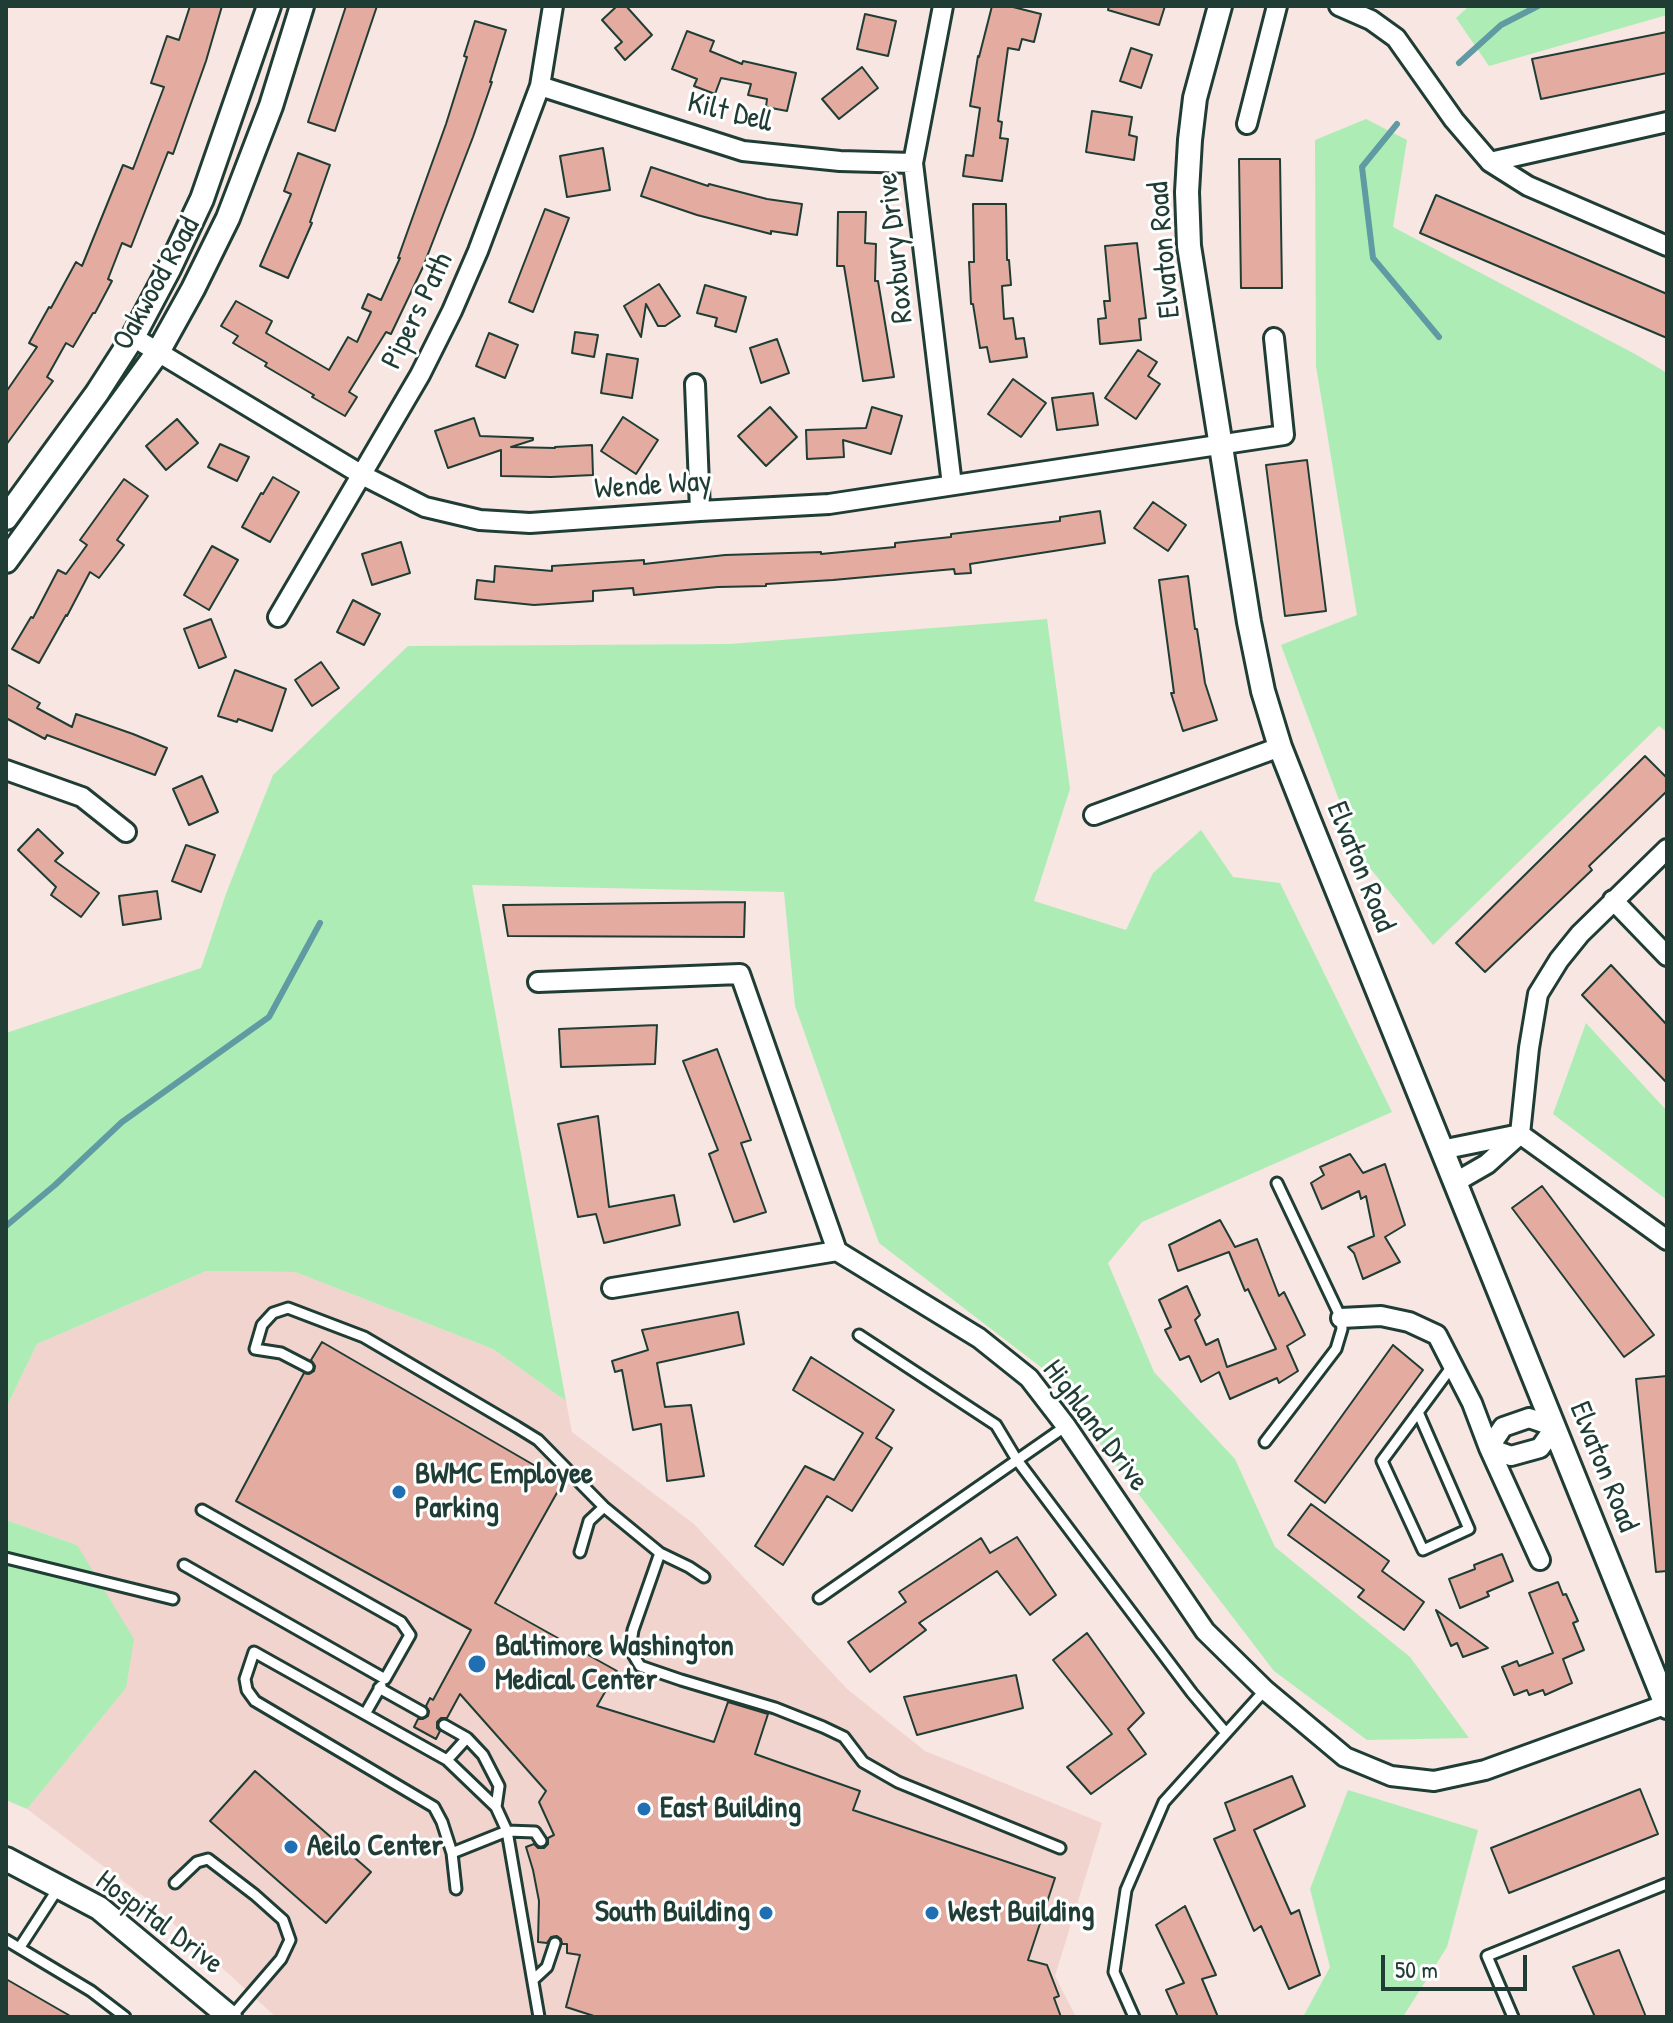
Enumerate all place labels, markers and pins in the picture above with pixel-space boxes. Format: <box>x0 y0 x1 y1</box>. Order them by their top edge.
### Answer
place label: BWMC Employee Parking <box>415 1457 593 1528</box>
marker: BWMC Employee Parking <box>390 1483 408 1501</box>
place label: Baltimore Washington Medical Center <box>495 1629 734 1700</box>
marker: Baltimore Washington Medical Center <box>466 1653 488 1675</box>
place label: East Building <box>660 1791 801 1827</box>
marker: East Building <box>635 1800 653 1818</box>
place label: Aeilo Center <box>307 1829 443 1865</box>
marker: Aeilo Center <box>282 1838 300 1856</box>
place label: South Building <box>595 1895 750 1931</box>
place label: West Building <box>948 1895 1094 1931</box>
marker: South Building <box>757 1904 775 1922</box>
marker: West Building <box>923 1904 941 1922</box>

